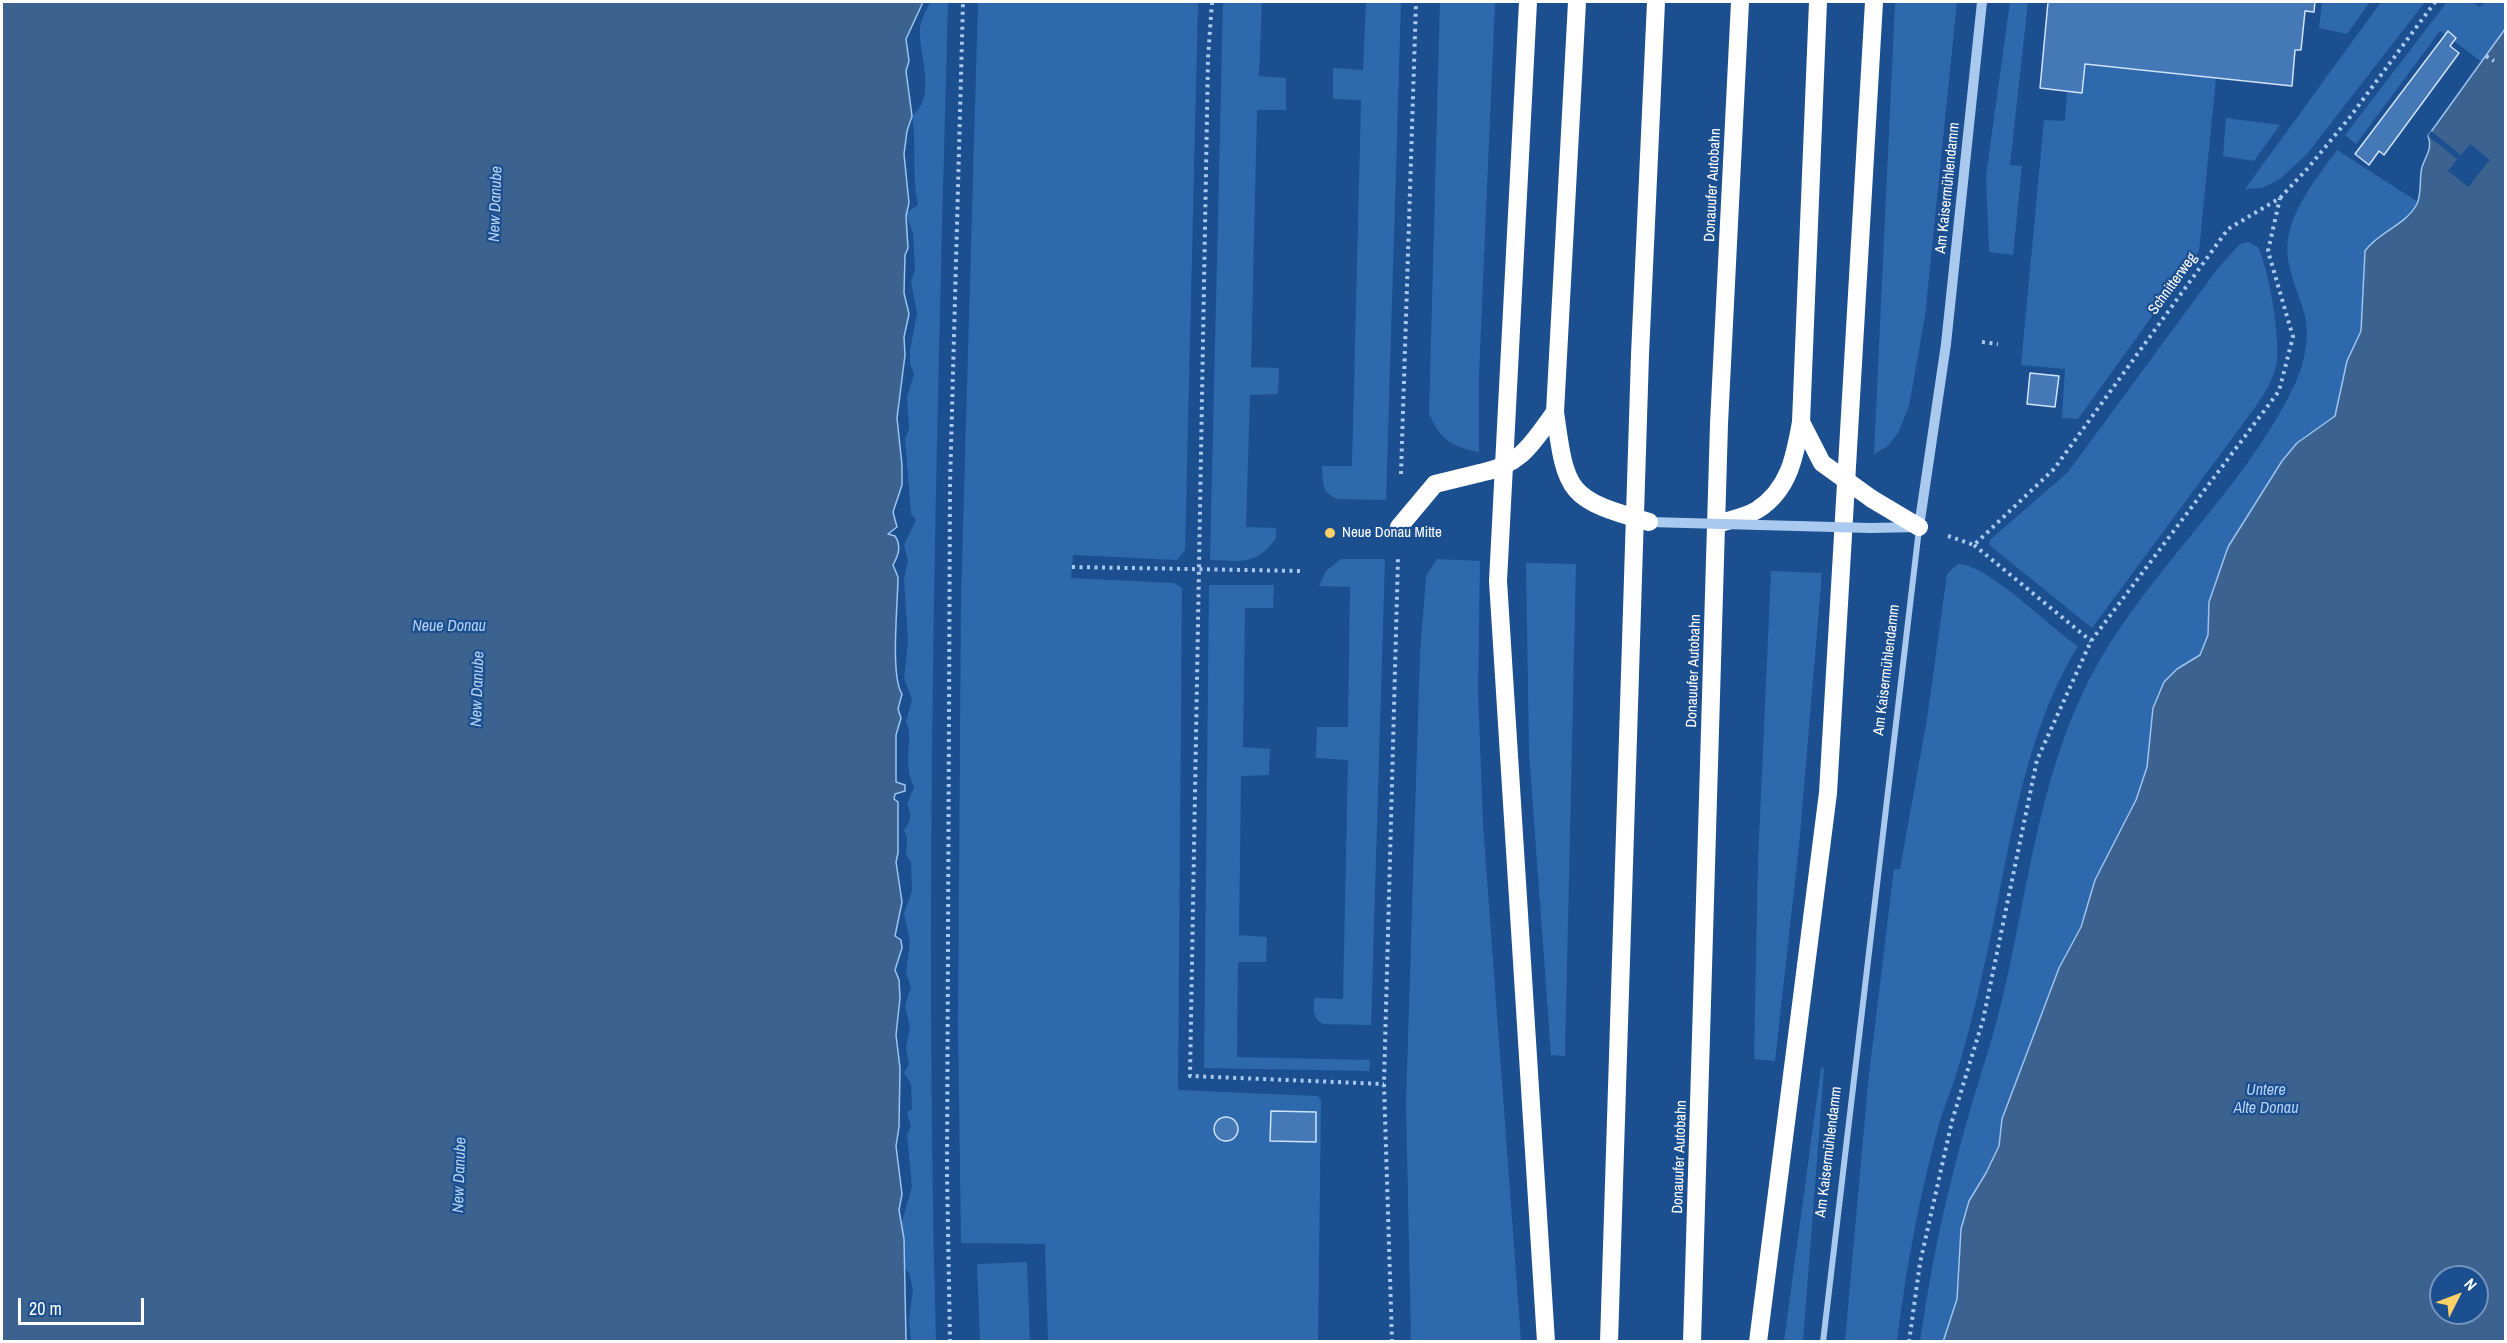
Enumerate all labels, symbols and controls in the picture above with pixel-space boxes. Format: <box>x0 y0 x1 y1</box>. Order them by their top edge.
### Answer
street label: Am Kaisermühlendamm <box>1932 121 1964 255</box>
street label: Donauufer Autobahn <box>1701 128 1725 242</box>
water label: New Danube <box>485 166 507 242</box>
street label: Schnitterweg <box>2145 250 2201 318</box>
place label: Neue Donau Mitte <box>1342 524 1442 542</box>
marker: Neue Donau Mitte <box>1323 526 1337 540</box>
street label: Am Kaisermühlendamm <box>1870 603 1904 737</box>
street label: Donauufer Autobahn <box>1683 614 1705 728</box>
water label: Neue Donau <box>412 617 486 637</box>
water label: New Danube <box>467 651 489 727</box>
water label: Untere Alte Donau <box>2234 1081 2298 1119</box>
street label: Am Kaisermühlendamm <box>1812 1085 1846 1219</box>
street label: Donauufer Autobahn <box>1669 1100 1691 1214</box>
water label: New Danube <box>449 1137 471 1213</box>
north arrow <box>2429 1265 2489 1325</box>
text: N <box>2460 1273 2482 1295</box>
scale bar <box>21 1286 147 1324</box>
text: 20 m <box>29 1296 62 1321</box>

